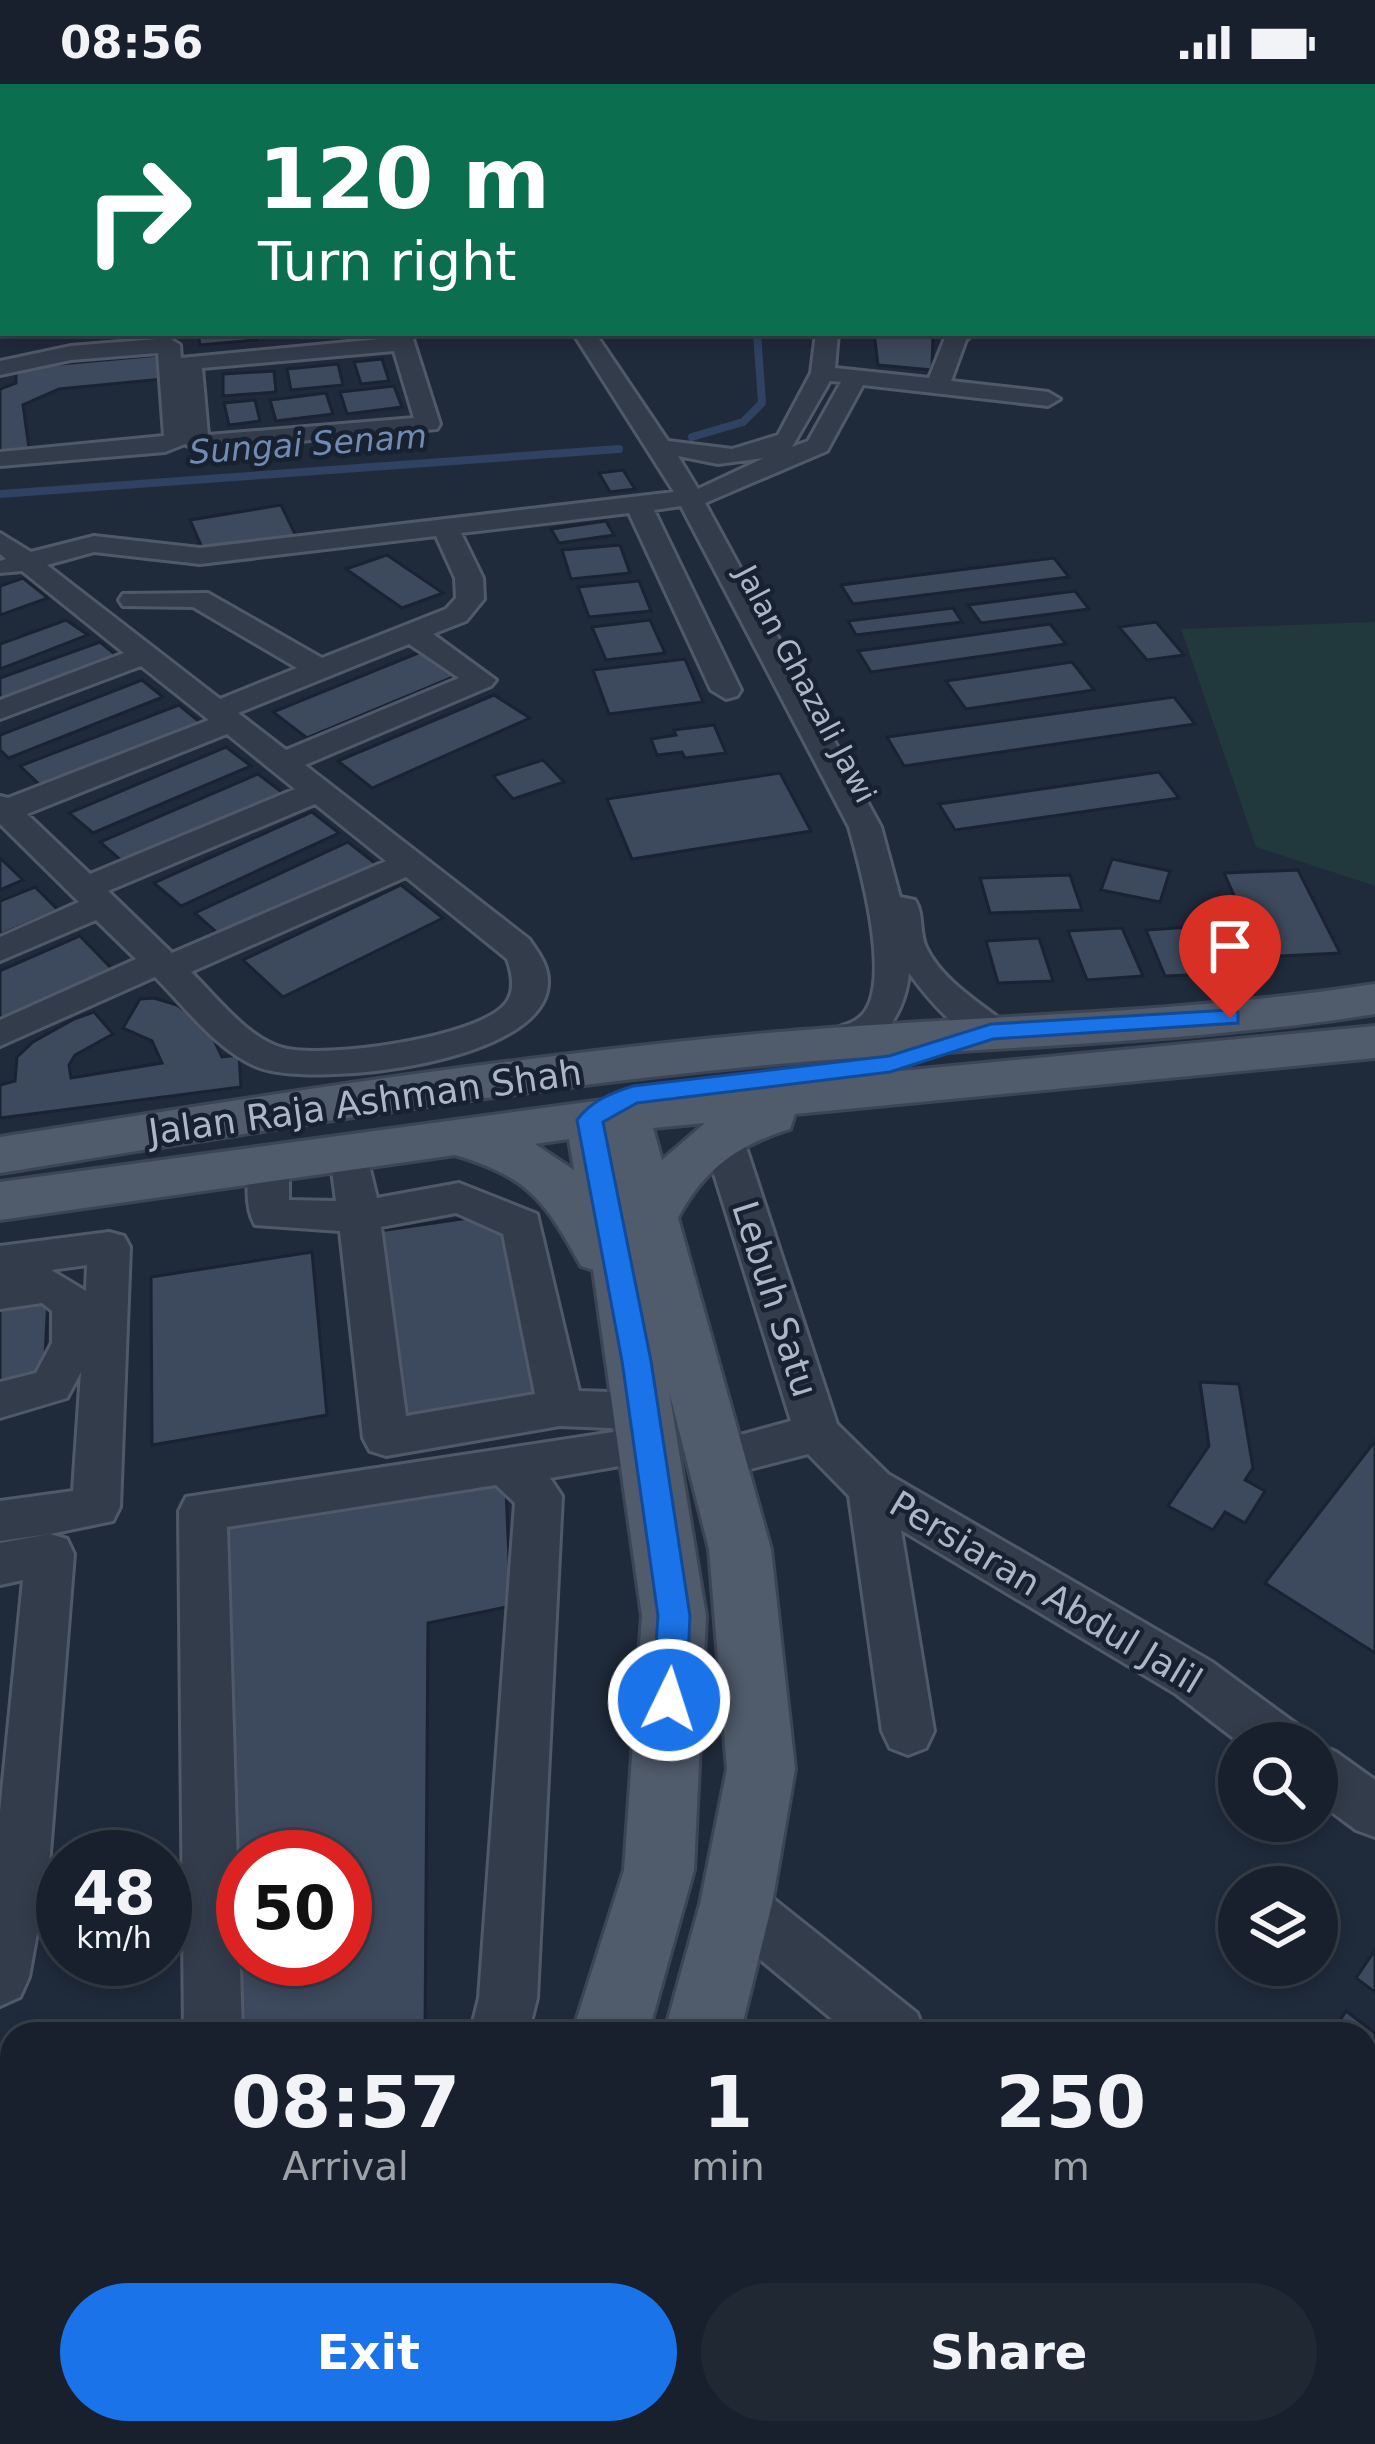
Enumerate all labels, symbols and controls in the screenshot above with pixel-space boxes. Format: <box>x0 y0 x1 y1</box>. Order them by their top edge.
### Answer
text: 08:56 <box>60 16 203 69</box>
text: 120 m <box>258 130 550 228</box>
icon: right <box>60 132 216 288</box>
text: Turn right <box>258 230 517 293</box>
water label: Sungai Senam <box>188 416 428 472</box>
street label: Jalan Ghazali Jawi <box>728 558 883 809</box>
pin <box>1179 895 1281 1018</box>
icon: arrive <box>1197 913 1263 979</box>
street label: Jalan Raja Ashman Shah <box>144 1051 584 1153</box>
street label: Lebuh Satu <box>724 1196 826 1402</box>
street label: Persiaran Abdul Jalil <box>883 1483 1209 1701</box>
position arrow <box>606 1637 732 1763</box>
map controls <box>1218 1722 1338 1986</box>
button: search <box>1218 1722 1338 1842</box>
speed limit sign: 50 <box>216 1830 372 1986</box>
text: 48 <box>72 1858 156 1928</box>
button: layers <box>1218 1866 1338 1986</box>
text: km/h <box>76 1920 152 1955</box>
text: 08:57 <box>231 2060 460 2144</box>
text: 1 <box>703 2060 753 2144</box>
text: 250 <box>996 2060 1146 2144</box>
text: Arrival <box>282 2144 409 2189</box>
text: min <box>691 2144 765 2189</box>
text: m <box>1052 2144 1090 2189</box>
button: Exit <box>60 2283 677 2421</box>
button: Share <box>701 2283 1317 2421</box>

